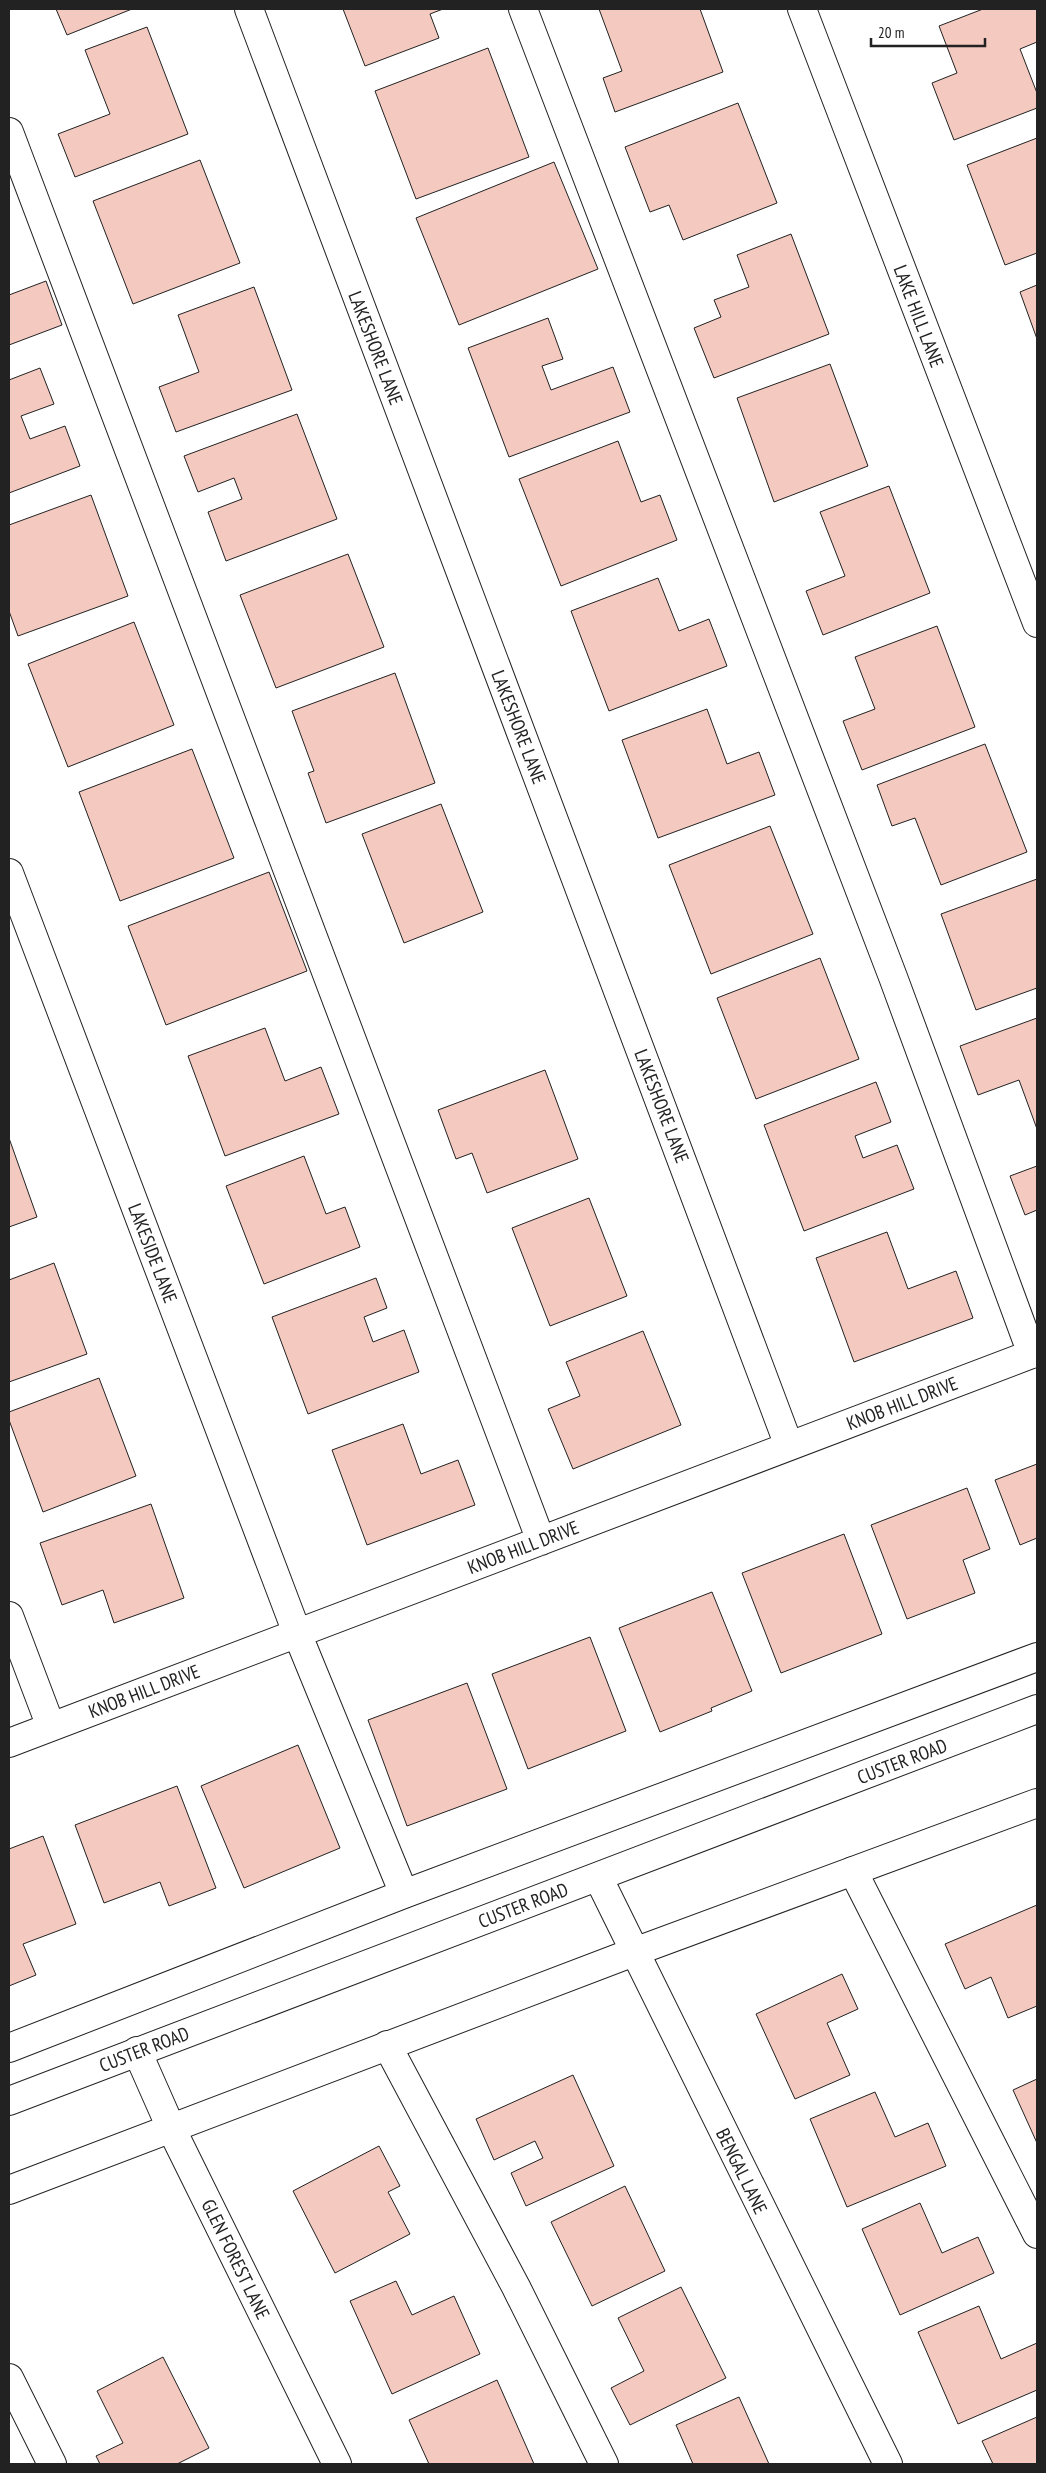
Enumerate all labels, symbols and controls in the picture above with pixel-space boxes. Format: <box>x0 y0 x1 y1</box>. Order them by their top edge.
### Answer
scale bar <box>871 15 985 47</box>
text: 20 m <box>878 23 904 42</box>
street label: LAKE HILL LANE <box>889 261 949 371</box>
street label: LAKESHORE LANE <box>343 288 409 408</box>
street label: LAKESHORE LANE <box>486 667 552 787</box>
street label: LAKESHORE LANE <box>629 1046 695 1166</box>
street label: LAKESIDE LANE <box>123 1200 183 1306</box>
street label: KNOB HILL DRIVE <box>843 1371 961 1435</box>
street label: KNOB HILL DRIVE <box>464 1515 582 1579</box>
street label: KNOB HILL DRIVE <box>85 1659 203 1723</box>
street label: CUSTER ROAD <box>854 1733 950 1789</box>
street label: CUSTER ROAD <box>475 1877 571 1933</box>
street label: CUSTER ROAD <box>96 2021 192 2077</box>
street label: BENGAL LANE <box>711 2124 773 2218</box>
street label: GLEN FOREST LANE <box>197 2195 275 2323</box>

